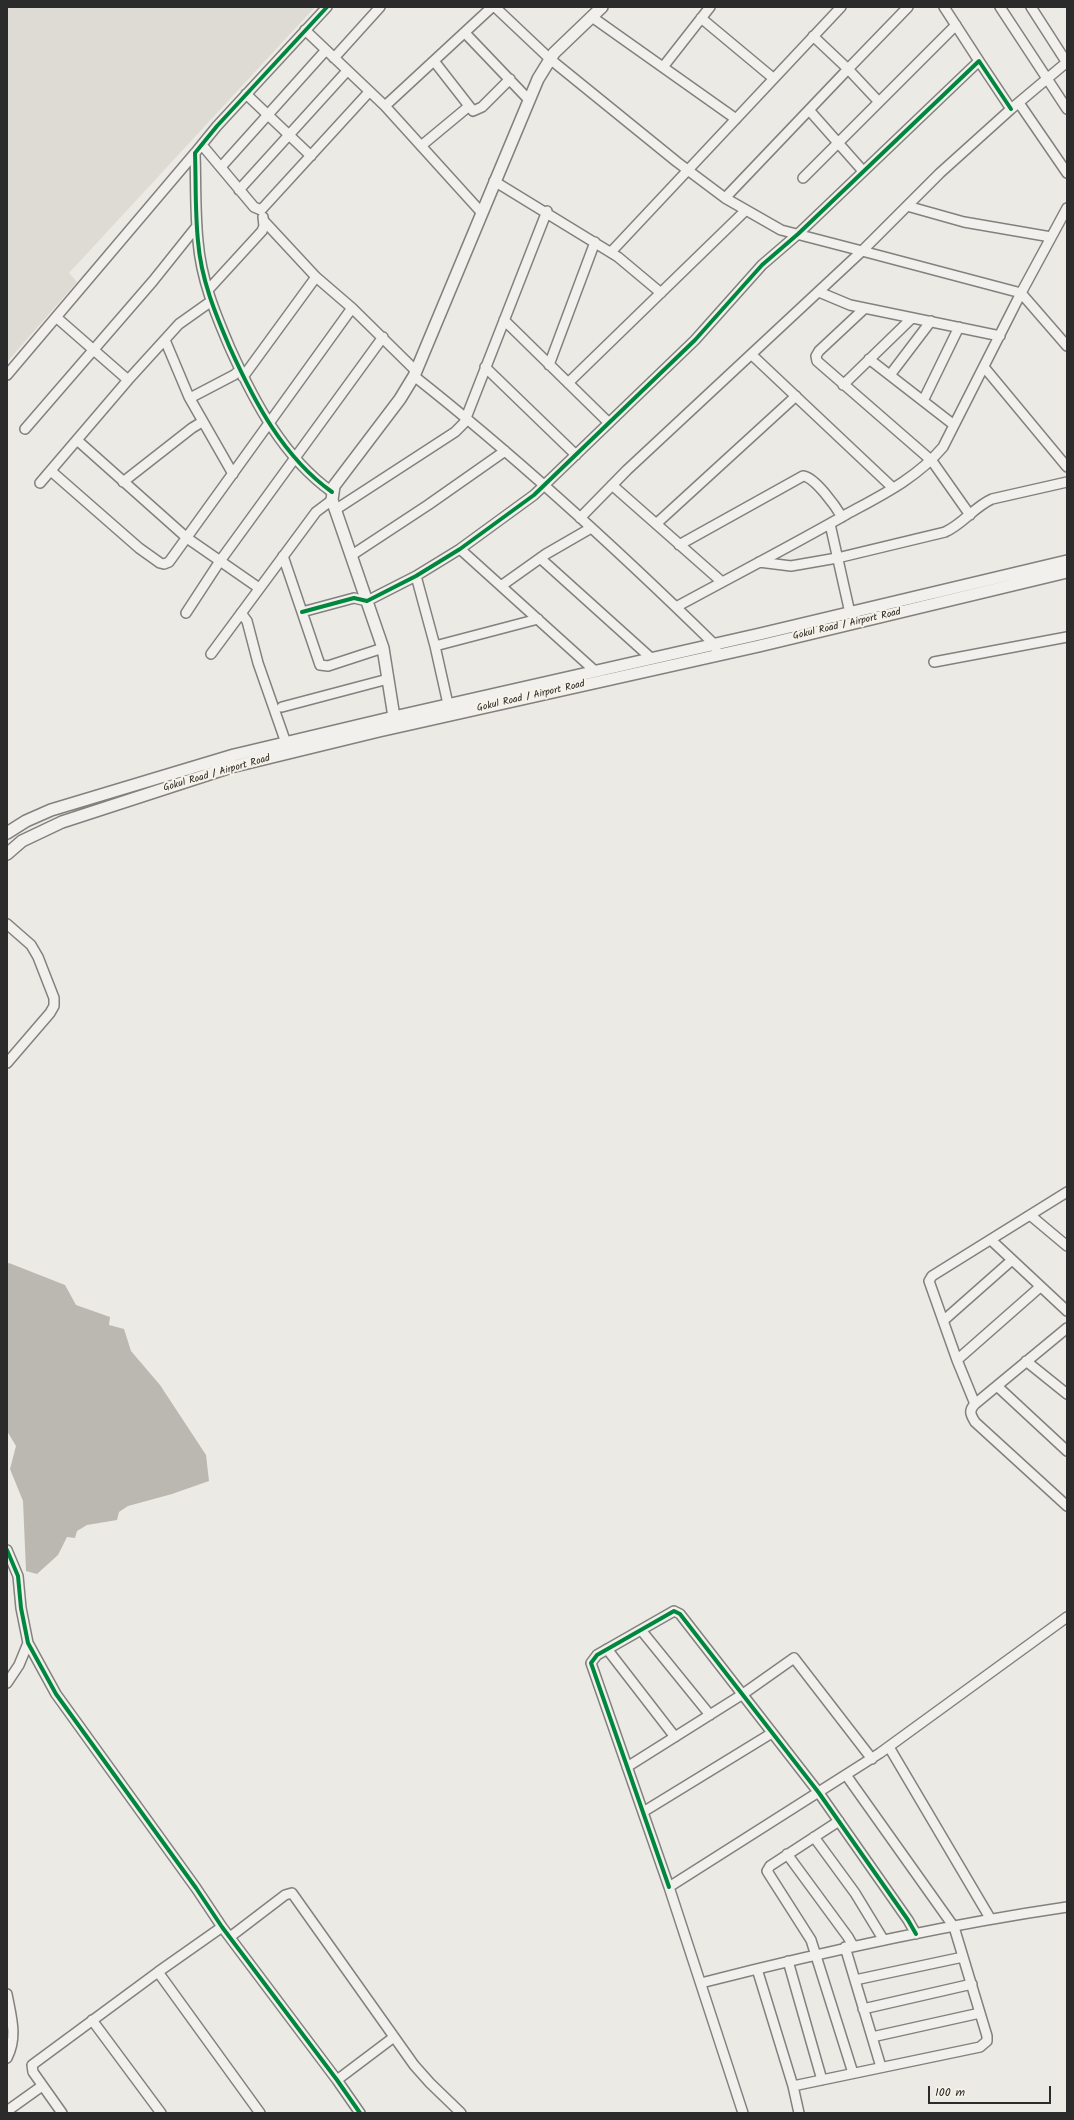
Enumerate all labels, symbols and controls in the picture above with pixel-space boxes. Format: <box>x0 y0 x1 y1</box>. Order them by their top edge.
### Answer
street label: Gokul Road / Airport Road <box>792 607 902 643</box>
street label: Gokul Road / Airport Road <box>476 679 586 715</box>
street label: Gokul Road / Airport Road <box>162 753 272 795</box>
scale bar <box>930 2078 1053 2104</box>
text: 100 m <box>935 2083 965 2102</box>

